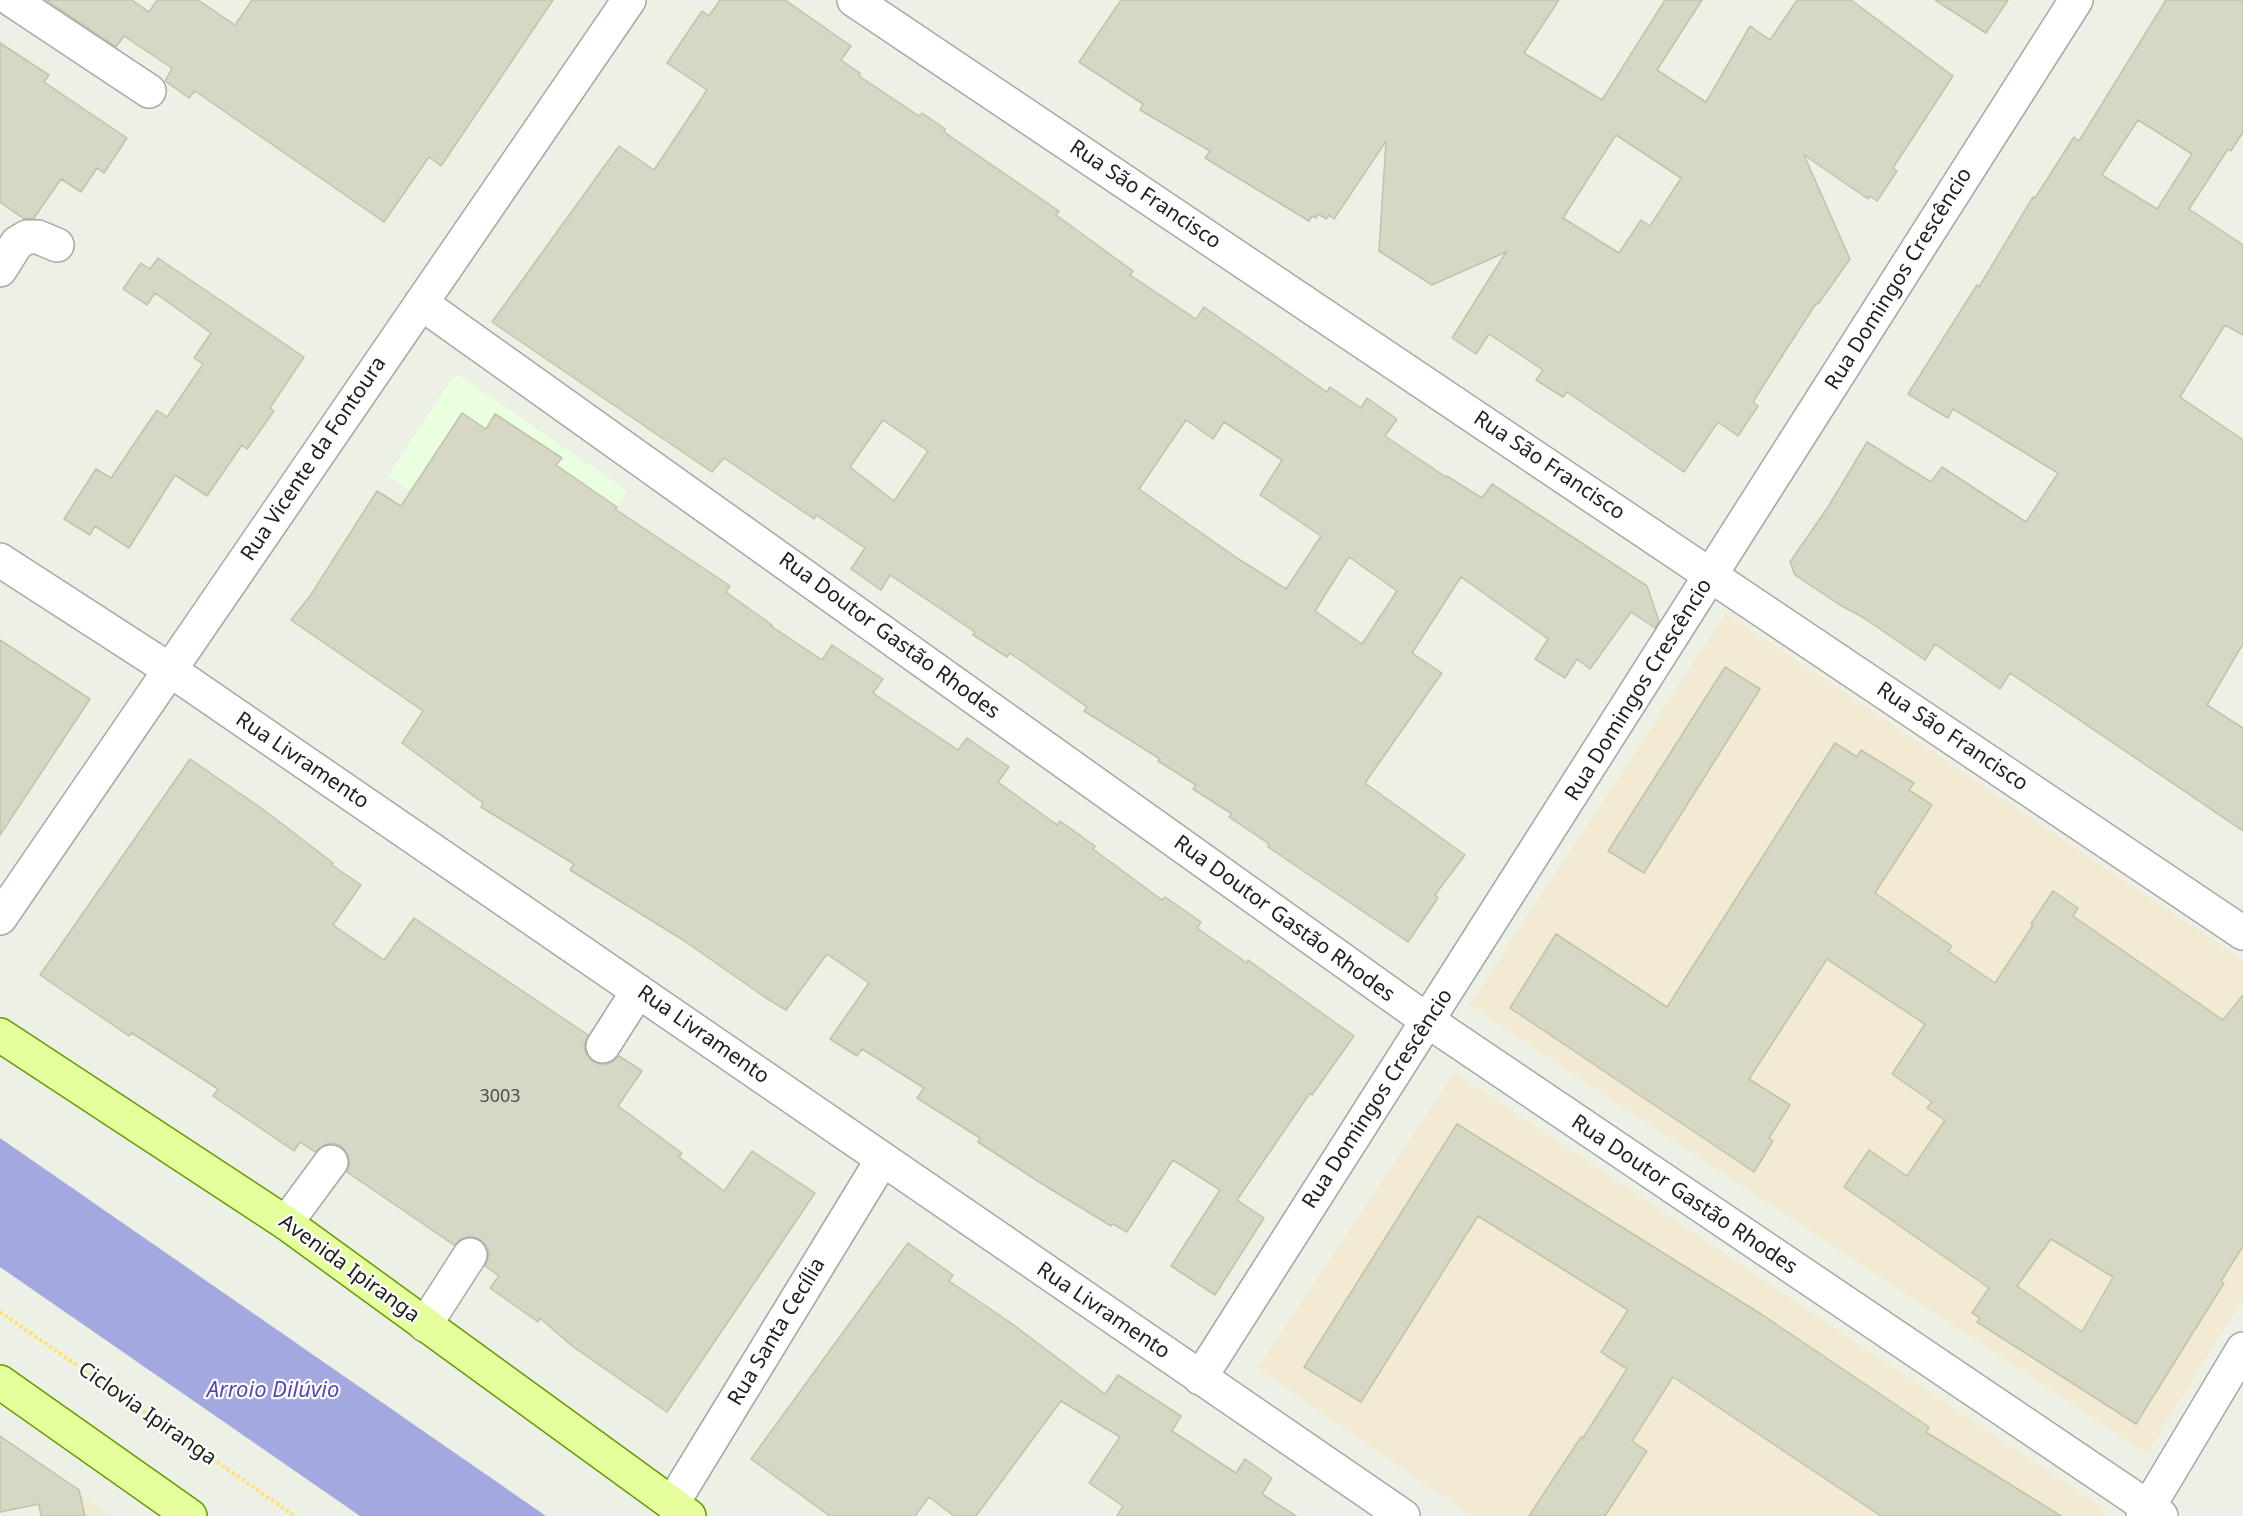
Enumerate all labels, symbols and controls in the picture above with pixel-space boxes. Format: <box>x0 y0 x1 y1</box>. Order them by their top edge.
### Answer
street label: Rua São Francisco <box>1065 135 1225 255</box>
street label: Rua Domingos Crescêncio <box>1820 163 1978 395</box>
street label: Rua Vicente da Fontoura <box>236 352 392 566</box>
street label: Rua São Francisco <box>1469 406 1629 526</box>
street label: Rua Doutor Gastão Rhodes <box>774 547 1004 725</box>
street label: Rua Domingos Crescêncio <box>1560 574 1718 806</box>
street label: Rua São Francisco <box>1872 677 2032 797</box>
street label: Rua Livramento <box>231 707 373 815</box>
street label: Rua Doutor Gastão Rhodes <box>1169 830 1399 1008</box>
street label: Rua Livramento <box>632 980 774 1090</box>
street label: Rua Domingos Crescêncio <box>1297 984 1459 1214</box>
house number: 3003 <box>479 1086 521 1108</box>
street label: Rua Doutor Gastão Rhodes <box>1566 1110 1802 1280</box>
street label: Avenida Ipiranga <box>274 1210 424 1328</box>
street label: Rua Santa Cecília <box>723 1254 831 1410</box>
street label: Rua Livramento <box>1032 1257 1174 1365</box>
street label: Ciclovia Ipiranga <box>73 1357 221 1471</box>
water label: Arroio Dilúvio <box>207 1378 339 1404</box>

